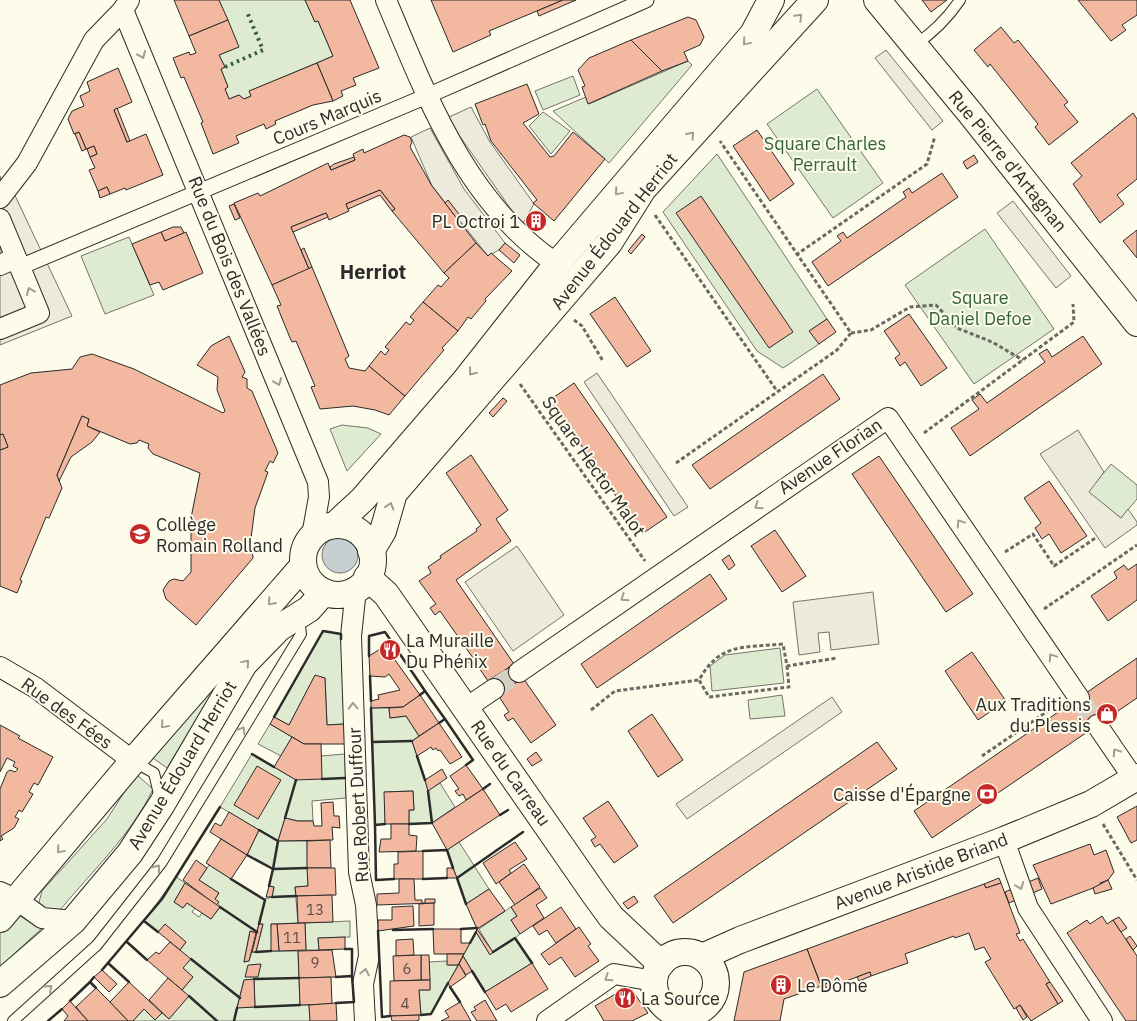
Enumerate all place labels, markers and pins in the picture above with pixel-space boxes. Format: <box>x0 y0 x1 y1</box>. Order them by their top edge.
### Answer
building icon: PL Octroi 1 <box>524 209 548 233</box>
place label: PL Octroi 1 <box>432 210 520 233</box>
place label: Collège Romain Rolland <box>156 513 283 557</box>
school or university icon: Collège Romain Rolland <box>128 522 152 546</box>
place label: La Muraille Du Phénix <box>406 629 494 673</box>
restaurant icon: La Muraille Du Phénix <box>378 638 402 662</box>
place label: Aux Traditions du Plessis <box>975 693 1091 737</box>
shop icon: Aux Traditions du Plessis <box>1095 702 1119 726</box>
bank icon: Caisse d'Épargne <box>975 782 999 806</box>
place label: Caisse d'Épargne <box>833 783 971 806</box>
building icon: Le Dôme <box>769 973 793 997</box>
place label: Le Dôme <box>797 974 868 997</box>
restaurant icon: La Source <box>613 986 637 1010</box>
place label: La Source <box>641 987 720 1010</box>

